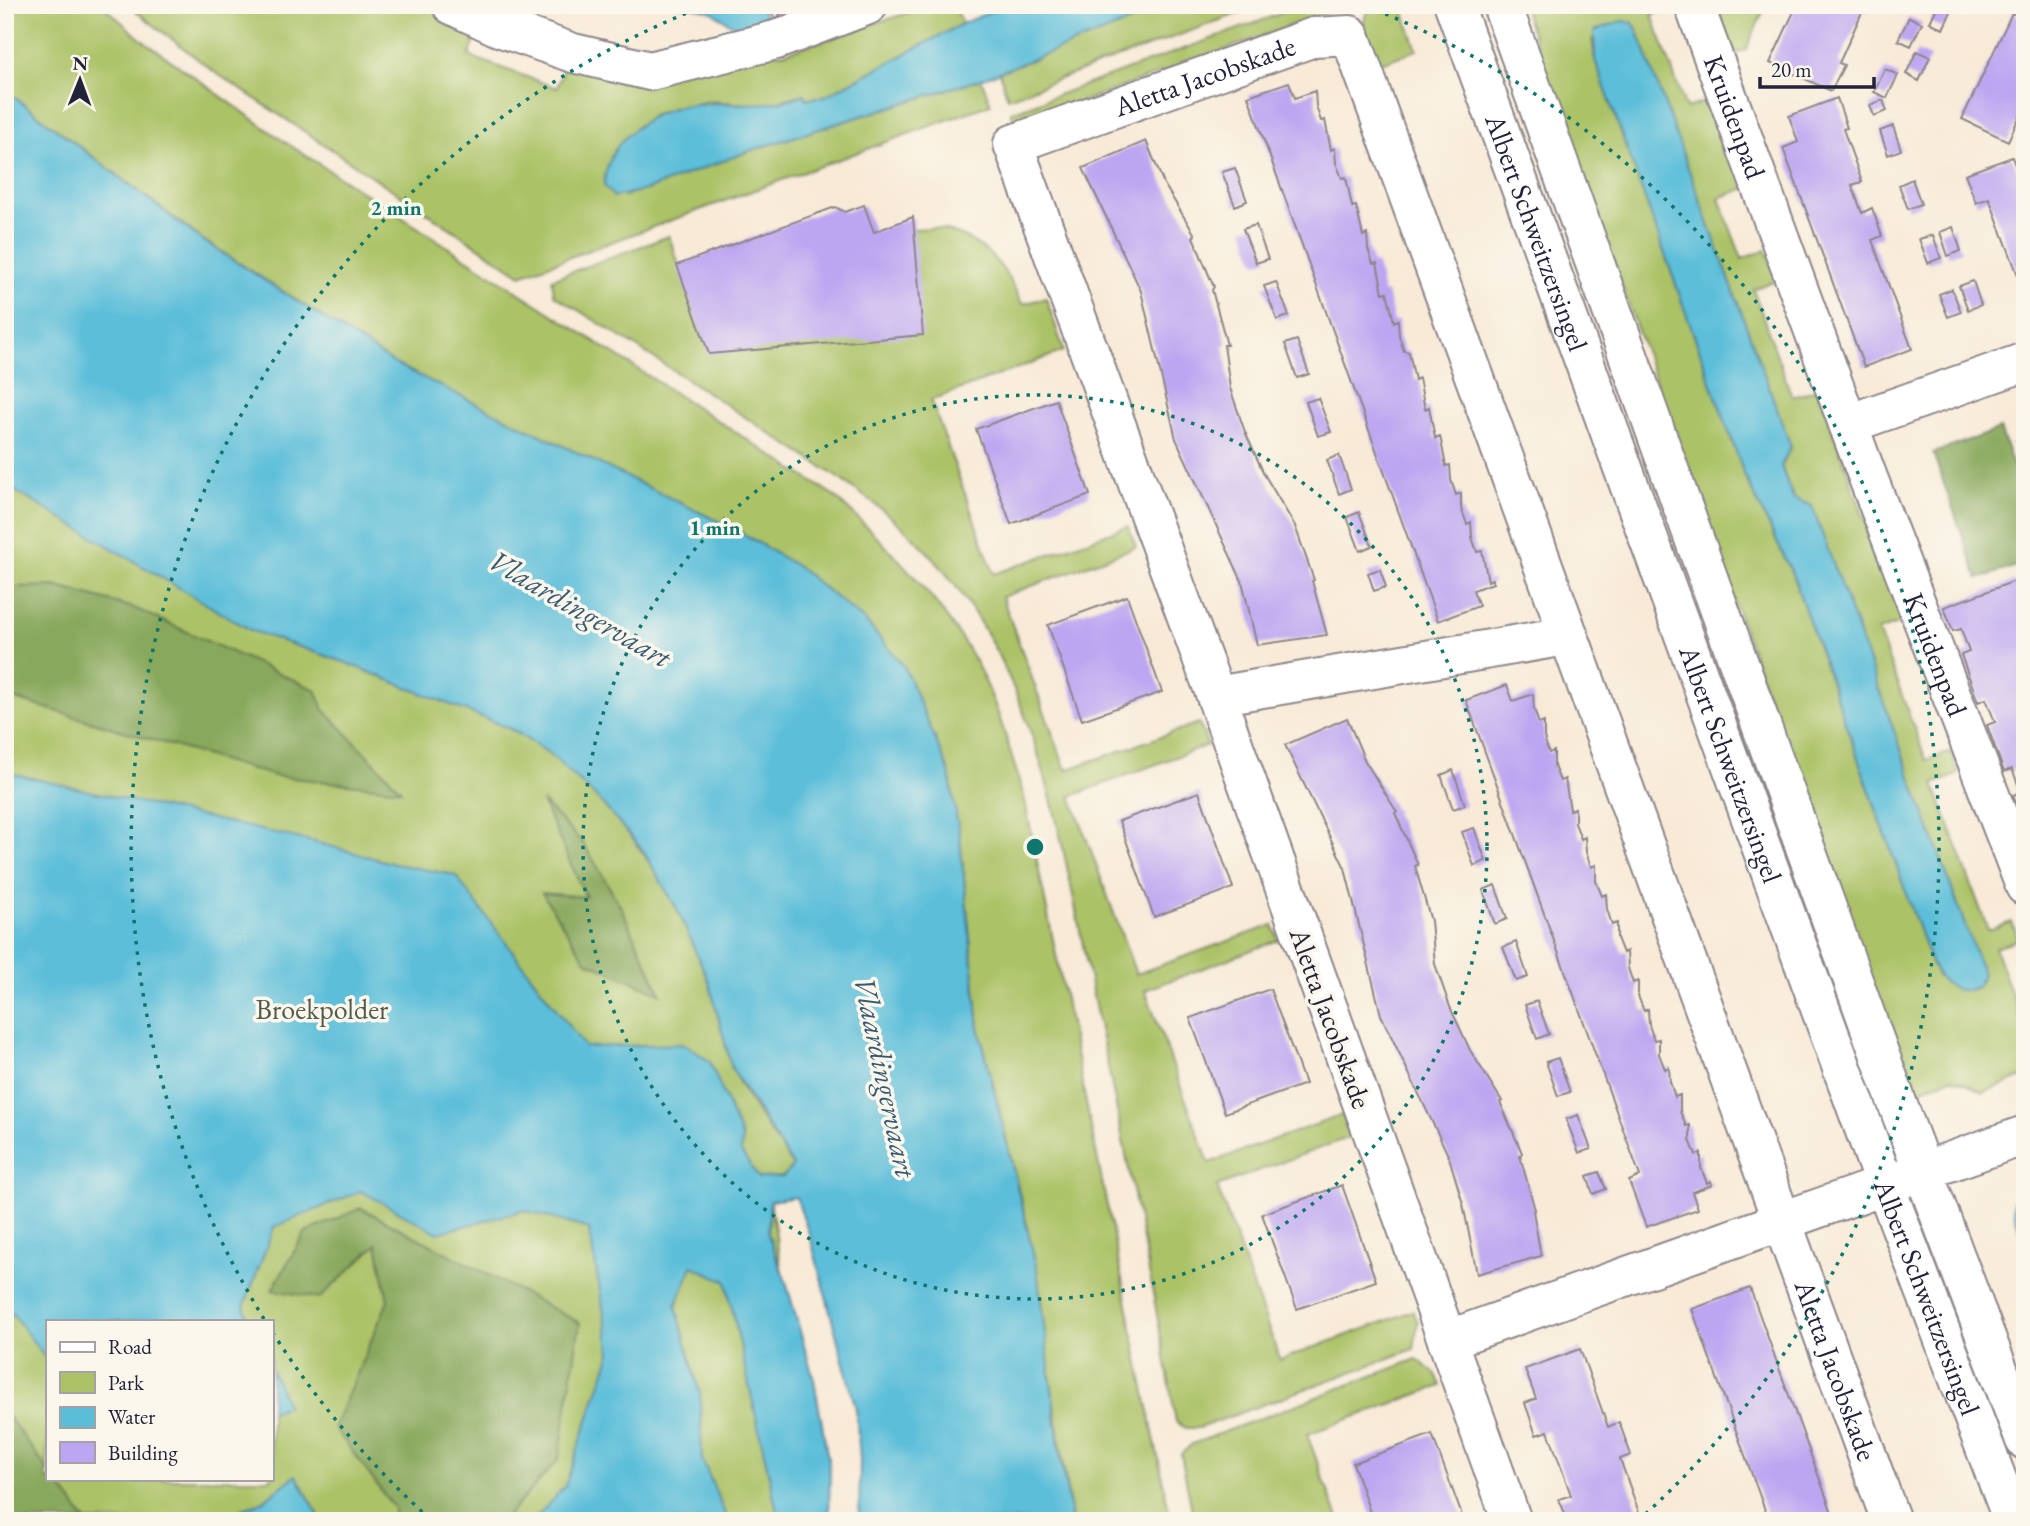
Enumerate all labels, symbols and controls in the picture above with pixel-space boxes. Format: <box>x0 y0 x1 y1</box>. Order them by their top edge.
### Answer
street label: Aletta Jacobskade <box>1108 27 1300 125</box>
north arrow <box>46 46 116 116</box>
scale bar <box>1760 46 1874 90</box>
street label: Kruidenpad <box>1696 50 1775 184</box>
text: N <box>72 51 89 76</box>
text: 20 m <box>1771 56 1812 83</box>
street label: Albert Schweitzersingel <box>1477 108 1597 356</box>
text: 2 min <box>370 194 422 221</box>
text: 1 min <box>689 514 741 541</box>
water label: Vlaardingervaart <box>482 541 680 677</box>
street label: Kruidenpad <box>1896 588 1976 722</box>
street label: Albert Schweitzersingel <box>1671 640 1791 888</box>
centre of rings <box>1023 835 1047 859</box>
street label: Aletta Jacobskade <box>1281 922 1380 1113</box>
water label: Vlaardingervaart <box>845 973 926 1182</box>
park label: Broekpolder <box>256 991 389 1027</box>
street label: Albert Schweitzersingel <box>1866 1173 1989 1420</box>
street label: Aletta Jacobskade <box>1786 1274 1885 1466</box>
legend <box>46 1320 273 1480</box>
text: Road <box>108 1333 152 1360</box>
text: Park <box>108 1369 145 1396</box>
text: Water <box>108 1403 155 1430</box>
text: Building <box>108 1439 178 1466</box>

